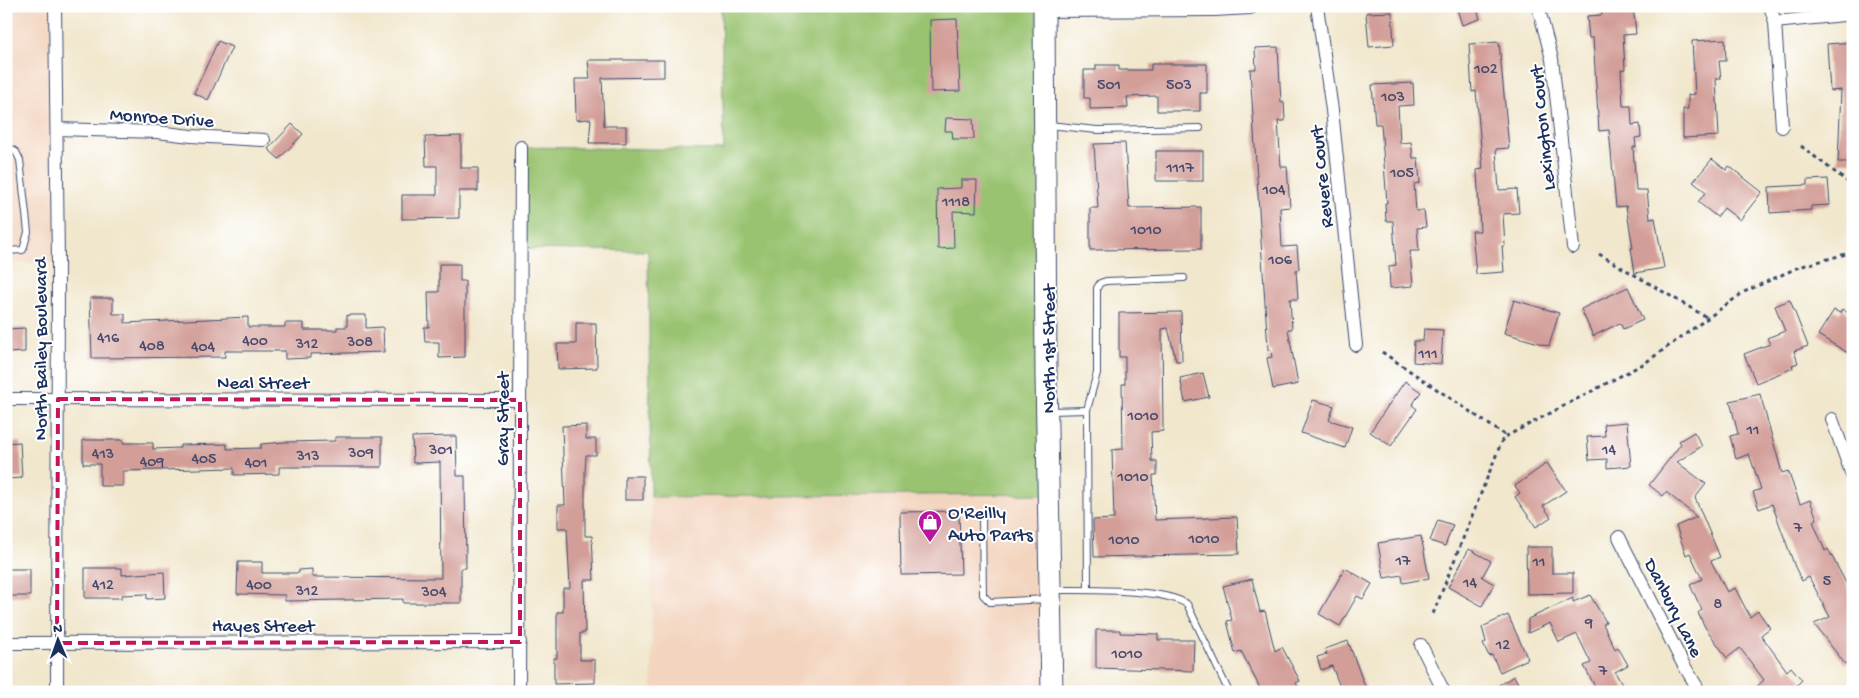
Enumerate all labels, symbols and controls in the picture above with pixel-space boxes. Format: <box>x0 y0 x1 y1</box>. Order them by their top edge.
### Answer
house number: 102 <box>1473 61 1498 80</box>
street label: Lexington Court <box>1526 62 1562 191</box>
house number: 501 <box>1097 77 1121 96</box>
house number: 503 <box>1166 77 1192 96</box>
house number: 103 <box>1380 89 1405 108</box>
street label: Monroe Drive <box>109 104 215 135</box>
street label: Revere Court <box>1306 122 1340 229</box>
house number: 1117 <box>1165 160 1195 179</box>
house number: 105 <box>1389 165 1414 184</box>
house number: 104 <box>1261 182 1286 201</box>
house number: 1118 <box>941 194 970 213</box>
house number: 1010 <box>1129 222 1162 241</box>
house number: 106 <box>1267 252 1293 271</box>
street label: North Bailey Boulevard <box>31 256 54 440</box>
street label: North 1st Street <box>1039 282 1062 414</box>
house number: 416 <box>97 330 120 349</box>
house number: 400 <box>242 333 268 352</box>
house number: 308 <box>346 334 373 353</box>
house number: 312 <box>295 336 318 355</box>
house number: 408 <box>139 338 165 357</box>
house number: 404 <box>191 339 216 358</box>
house number: 111 <box>1417 346 1438 365</box>
street label: Gray Street <box>493 370 516 466</box>
street label: Neal Street <box>217 373 311 396</box>
house number: 1010 <box>1126 408 1159 427</box>
house number: 11 <box>1746 422 1759 441</box>
house number: 301 <box>428 442 453 461</box>
house number: 14 <box>1601 442 1616 461</box>
house number: 309 <box>347 445 374 464</box>
house number: 413 <box>92 446 114 465</box>
house number: 313 <box>295 448 320 467</box>
house number: 405 <box>191 451 217 470</box>
house number: 409 <box>140 454 164 473</box>
house number: 401 <box>244 455 268 474</box>
house number: 1010 <box>1116 469 1149 488</box>
place label: O'Reilly Auto Parts <box>948 503 1034 548</box>
shop icon: O'Reilly Auto Parts <box>917 509 943 543</box>
house number: 7 <box>1793 520 1803 539</box>
house number: 1010 <box>1187 531 1220 550</box>
house number: 1010 <box>1107 532 1140 551</box>
house number: 17 <box>1395 553 1411 572</box>
house number: 11 <box>1532 554 1545 573</box>
street label: Danbury Lane <box>1636 554 1707 662</box>
house number: 5 <box>1823 573 1831 592</box>
house number: 14 <box>1462 575 1477 594</box>
house number: 412 <box>92 577 114 596</box>
house number: 400 <box>246 577 272 596</box>
house number: 312 <box>295 583 318 602</box>
house number: 304 <box>421 584 447 603</box>
house number: 8 <box>1714 596 1723 615</box>
house number: 9 <box>1584 615 1593 634</box>
north arrow <box>32 616 82 666</box>
street label: Hayes Street <box>212 616 317 639</box>
text: N <box>53 621 62 638</box>
house number: 12 <box>1495 637 1510 656</box>
house number: 1010 <box>1110 646 1143 665</box>
house number: 7 <box>1598 663 1608 682</box>

